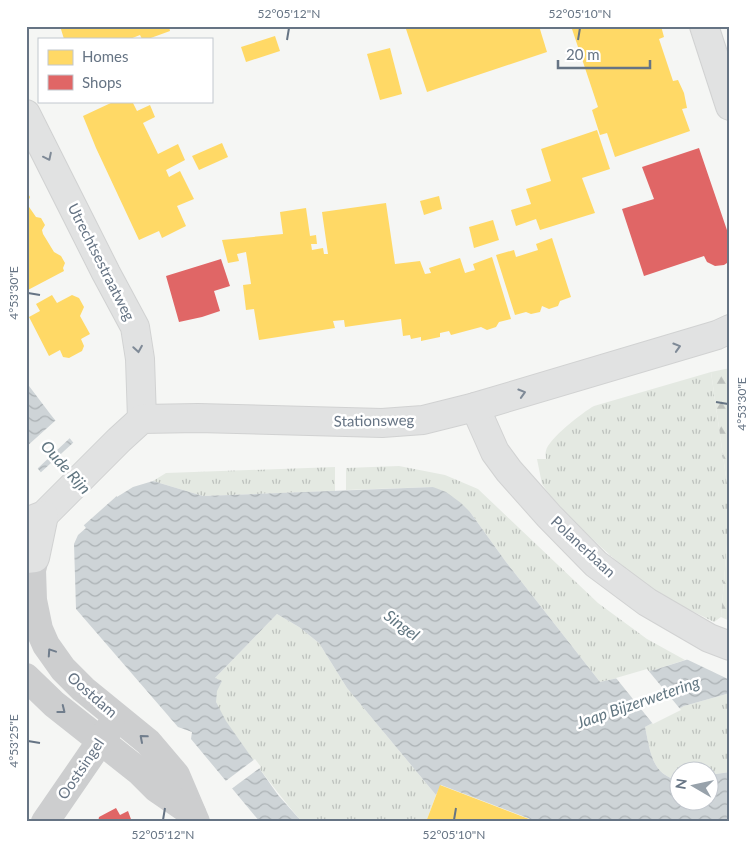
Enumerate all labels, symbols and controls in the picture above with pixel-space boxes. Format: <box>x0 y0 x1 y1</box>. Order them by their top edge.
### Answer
text: 52°05'12"N <box>258 6 320 21</box>
text: 52°05'10"N <box>549 6 611 21</box>
legend <box>38 38 212 102</box>
scale bar <box>558 38 651 70</box>
text: 20 m <box>566 45 600 63</box>
text: Homes <box>82 47 128 65</box>
text: Shops <box>82 73 122 91</box>
one-way arrow <box>42 152 52 161</box>
street label: Utrechtsestraatweg <box>65 200 139 323</box>
text: 4°53'30"E <box>6 266 21 320</box>
one-way arrow <box>673 342 681 352</box>
one-way arrow <box>133 345 143 354</box>
text: 4°53'30"E <box>734 377 749 431</box>
one-way arrow <box>517 389 525 399</box>
street label: Stationsweg <box>334 410 415 430</box>
water label: Oude Rijn <box>37 436 95 497</box>
street label: Polanerbaan <box>548 512 620 581</box>
water label: Singel <box>381 605 424 644</box>
one-way arrow <box>48 648 57 658</box>
street label: Oostdam <box>64 668 121 721</box>
water label: Jaap Bijzerwetering <box>573 671 702 732</box>
one-way arrow <box>56 704 66 713</box>
text: 4°53'25"E <box>6 714 21 768</box>
street label: Oostsingel <box>53 734 107 802</box>
one-way arrow <box>140 735 149 744</box>
north arrow <box>668 760 718 810</box>
text: N <box>671 777 690 791</box>
text: 52°05'12"N <box>132 827 194 842</box>
text: 52°05'10"N <box>423 827 485 842</box>

